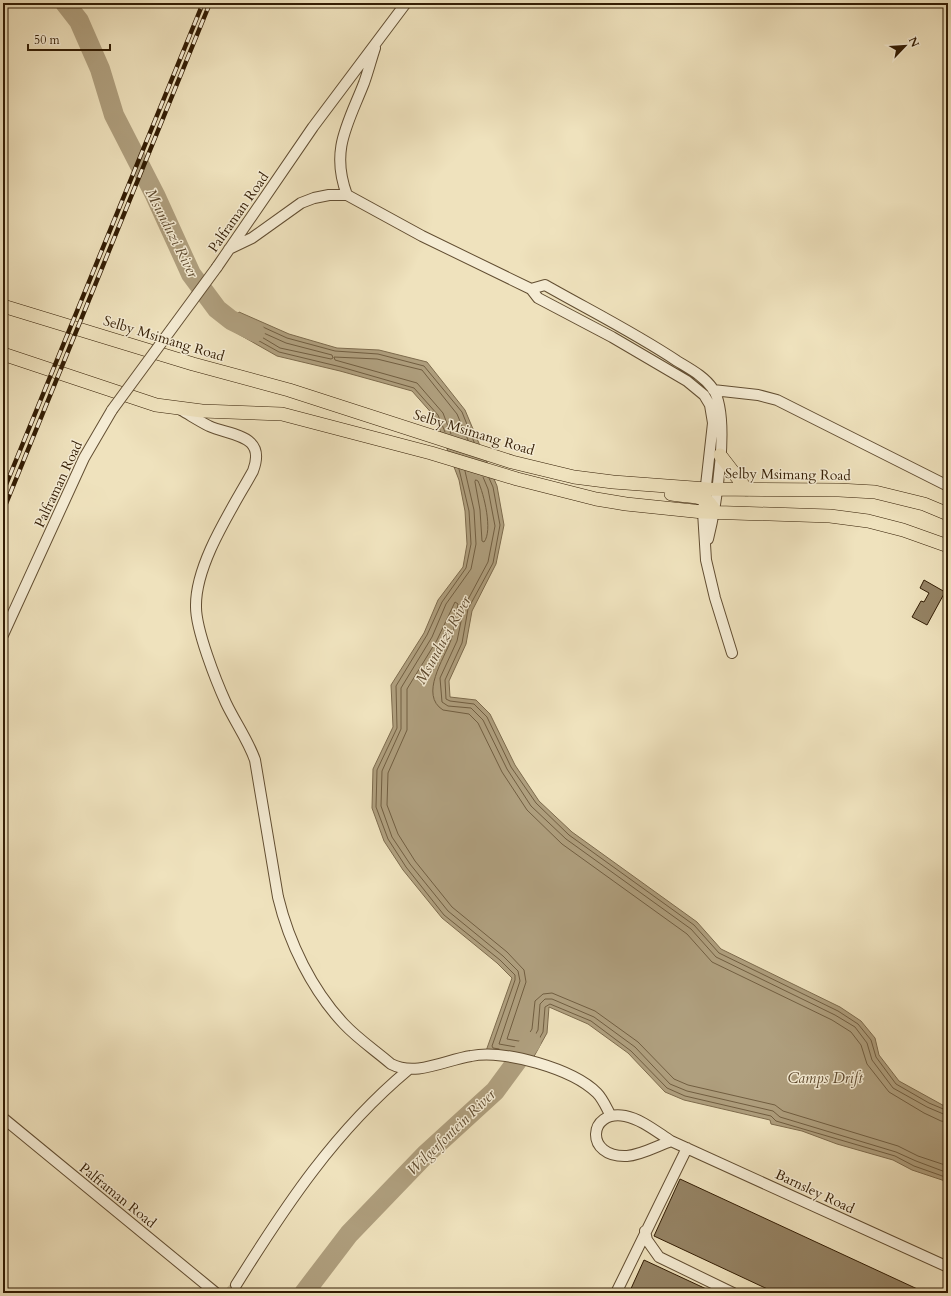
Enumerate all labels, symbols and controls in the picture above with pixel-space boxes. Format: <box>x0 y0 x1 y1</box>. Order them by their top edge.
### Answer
scale bar <box>28 26 110 52</box>
north arrow <box>885 26 925 66</box>
text: 50 m <box>34 32 61 48</box>
text: N <box>905 34 923 50</box>
street label: Palframan Road <box>204 168 273 256</box>
water label: Msunduzi River <box>141 185 204 282</box>
street label: Selby Msimang Road <box>101 311 227 366</box>
street label: Selby Msimang Road <box>411 405 537 460</box>
street label: Palframan Road <box>30 437 87 531</box>
street label: Selby Msimang Road <box>725 464 852 485</box>
water label: Msunduzi River <box>411 591 476 688</box>
water label: Camps Drift <box>788 1068 863 1088</box>
water label: Wilgerfontein River <box>402 1084 500 1180</box>
street label: Palframan Road <box>75 1159 160 1233</box>
street label: Barnsley Road <box>772 1165 858 1218</box>

